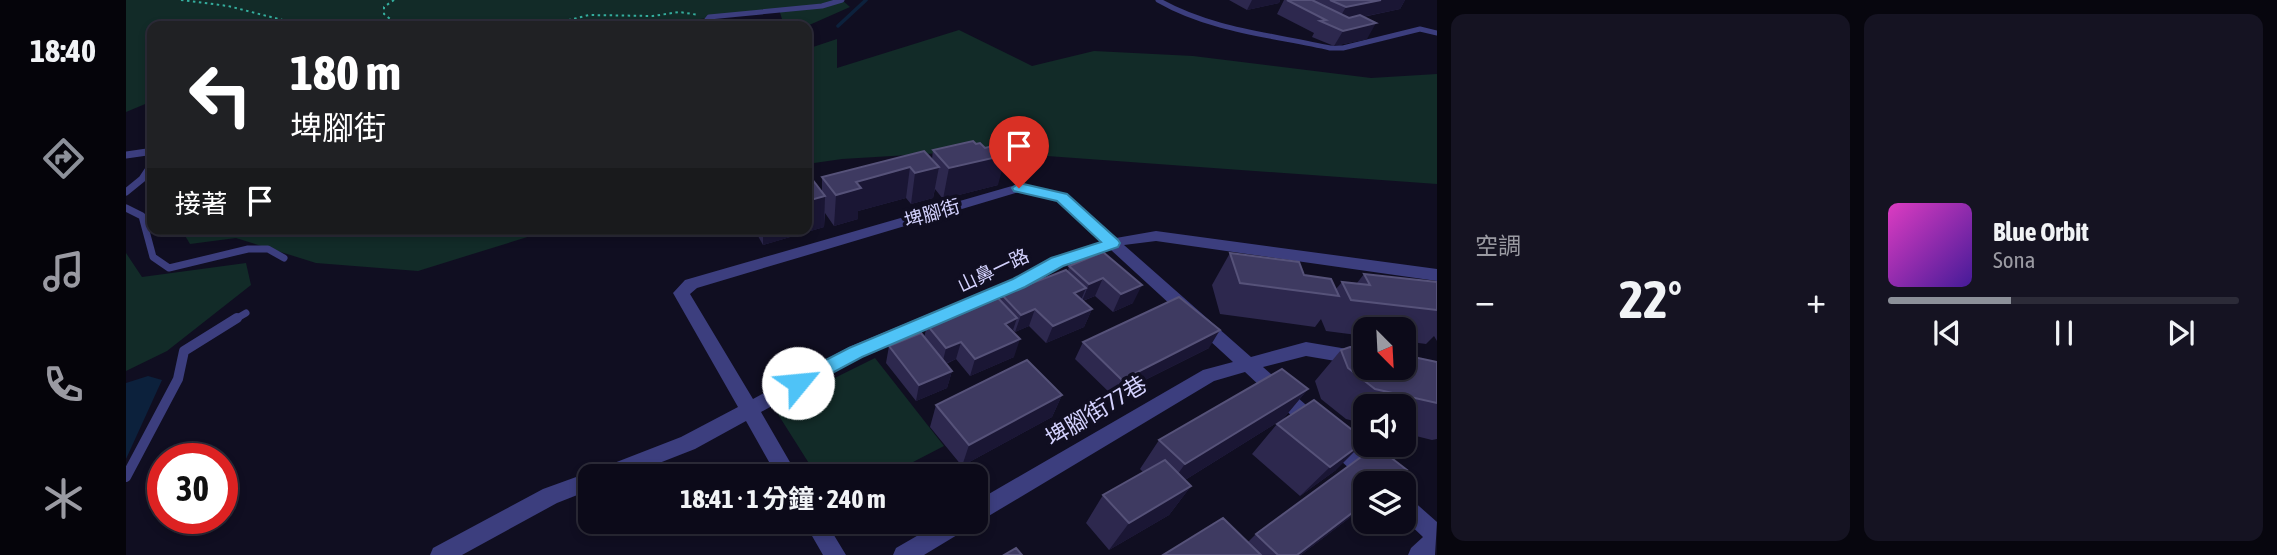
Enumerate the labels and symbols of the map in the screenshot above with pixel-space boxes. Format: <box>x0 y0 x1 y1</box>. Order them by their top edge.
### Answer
pin <box>989 116 1049 188</box>
street label: 埤腳街 <box>902 195 962 231</box>
street label: 山鼻一路 <box>954 244 1032 296</box>
north arrow <box>1353 317 1416 380</box>
position arrow <box>761 346 835 420</box>
street label: 埤腳街77巷 <box>1041 371 1151 451</box>
speed limit sign: 30 <box>147 443 238 534</box>

